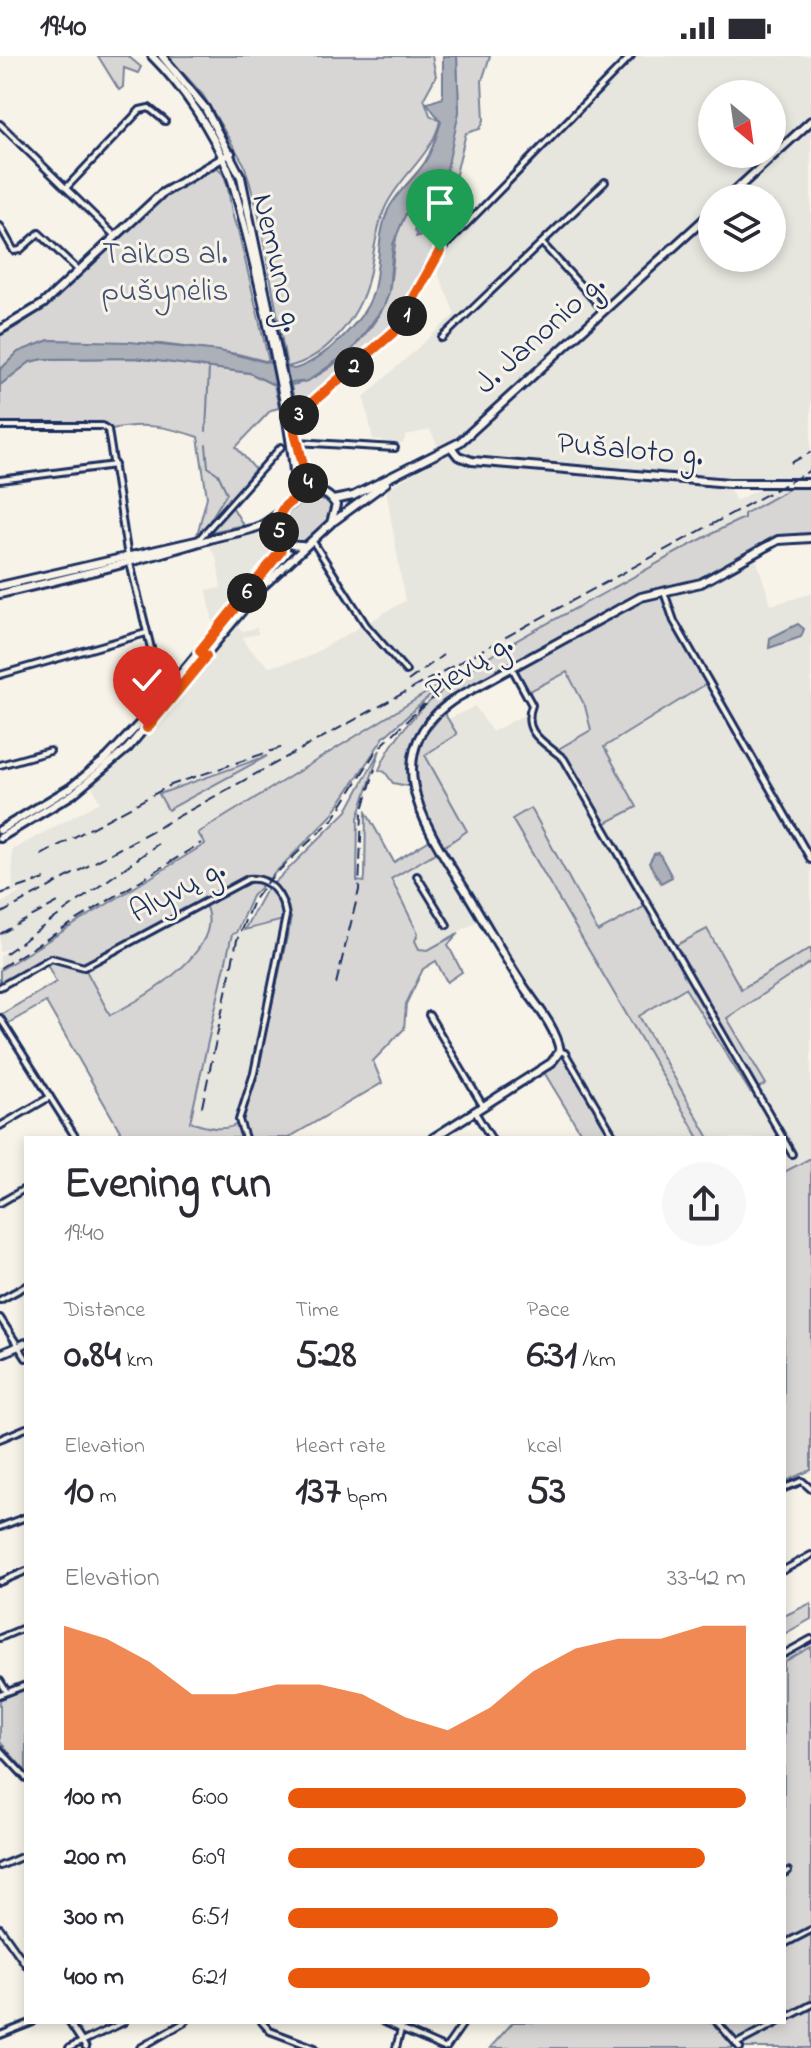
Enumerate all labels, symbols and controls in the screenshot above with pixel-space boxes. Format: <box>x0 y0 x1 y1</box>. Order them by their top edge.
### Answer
text: 19:40 <box>40 6 86 50</box>
north arrow <box>698 80 786 168</box>
map controls <box>698 80 786 272</box>
pin <box>406 169 474 251</box>
icon: arrive <box>418 181 462 225</box>
button: layers <box>698 184 786 272</box>
street label: Nemuno g. <box>237 189 315 337</box>
park label: Taikos al. pušynėlis <box>101 232 229 316</box>
street label: J. Janonio g. <box>465 263 617 407</box>
pin: 1 <box>387 296 427 336</box>
text: 1 <box>404 300 411 332</box>
pin: 2 <box>334 347 374 387</box>
text: 2 <box>349 351 359 383</box>
pin: 3 <box>279 395 319 435</box>
text: 3 <box>294 399 304 431</box>
street label: Pušaloto g. <box>555 421 705 481</box>
pin: 4 <box>288 463 328 503</box>
text: 4 <box>303 467 313 499</box>
pin: 5 <box>259 512 299 552</box>
text: 5 <box>273 516 285 548</box>
pin: 6 <box>227 573 267 613</box>
text: 6 <box>242 577 252 609</box>
street label: Pievų g. <box>417 622 523 714</box>
pin <box>113 646 181 728</box>
icon: check <box>125 658 169 702</box>
street label: Alyvų g. <box>122 847 234 937</box>
text: Evening run <box>64 1153 271 1217</box>
button: share <box>662 1162 746 1246</box>
text: 19:40 <box>64 1215 104 1253</box>
text: Distance <box>64 1295 145 1327</box>
text: Time <box>295 1295 339 1327</box>
text: Pace <box>527 1295 570 1327</box>
text: 0.84 <box>64 1327 121 1386</box>
text: 5:28 <box>295 1327 357 1386</box>
text: 6:31 <box>527 1327 577 1386</box>
text: km <box>121 1345 153 1377</box>
text: /km <box>577 1345 616 1377</box>
text: Elevation <box>64 1431 145 1463</box>
text: Heart rate <box>295 1431 386 1463</box>
text: kcal <box>527 1431 562 1463</box>
text: 10 <box>64 1463 94 1522</box>
text: 137 <box>295 1463 341 1522</box>
text: 53 <box>527 1463 566 1522</box>
text: m <box>94 1481 117 1513</box>
text: bpm <box>341 1481 387 1513</box>
text: Elevation <box>64 1560 160 1598</box>
text: 33–42 m <box>667 1560 746 1598</box>
text: 100 m <box>64 1779 121 1817</box>
text: 6:00 <box>192 1779 228 1817</box>
text: 200 m <box>64 1839 126 1877</box>
text: 6:09 <box>192 1839 225 1877</box>
text: 300 m <box>64 1899 124 1937</box>
text: 6:51 <box>192 1899 229 1937</box>
text: 400 m <box>64 1959 124 1997</box>
text: 6:21 <box>192 1959 227 1997</box>

